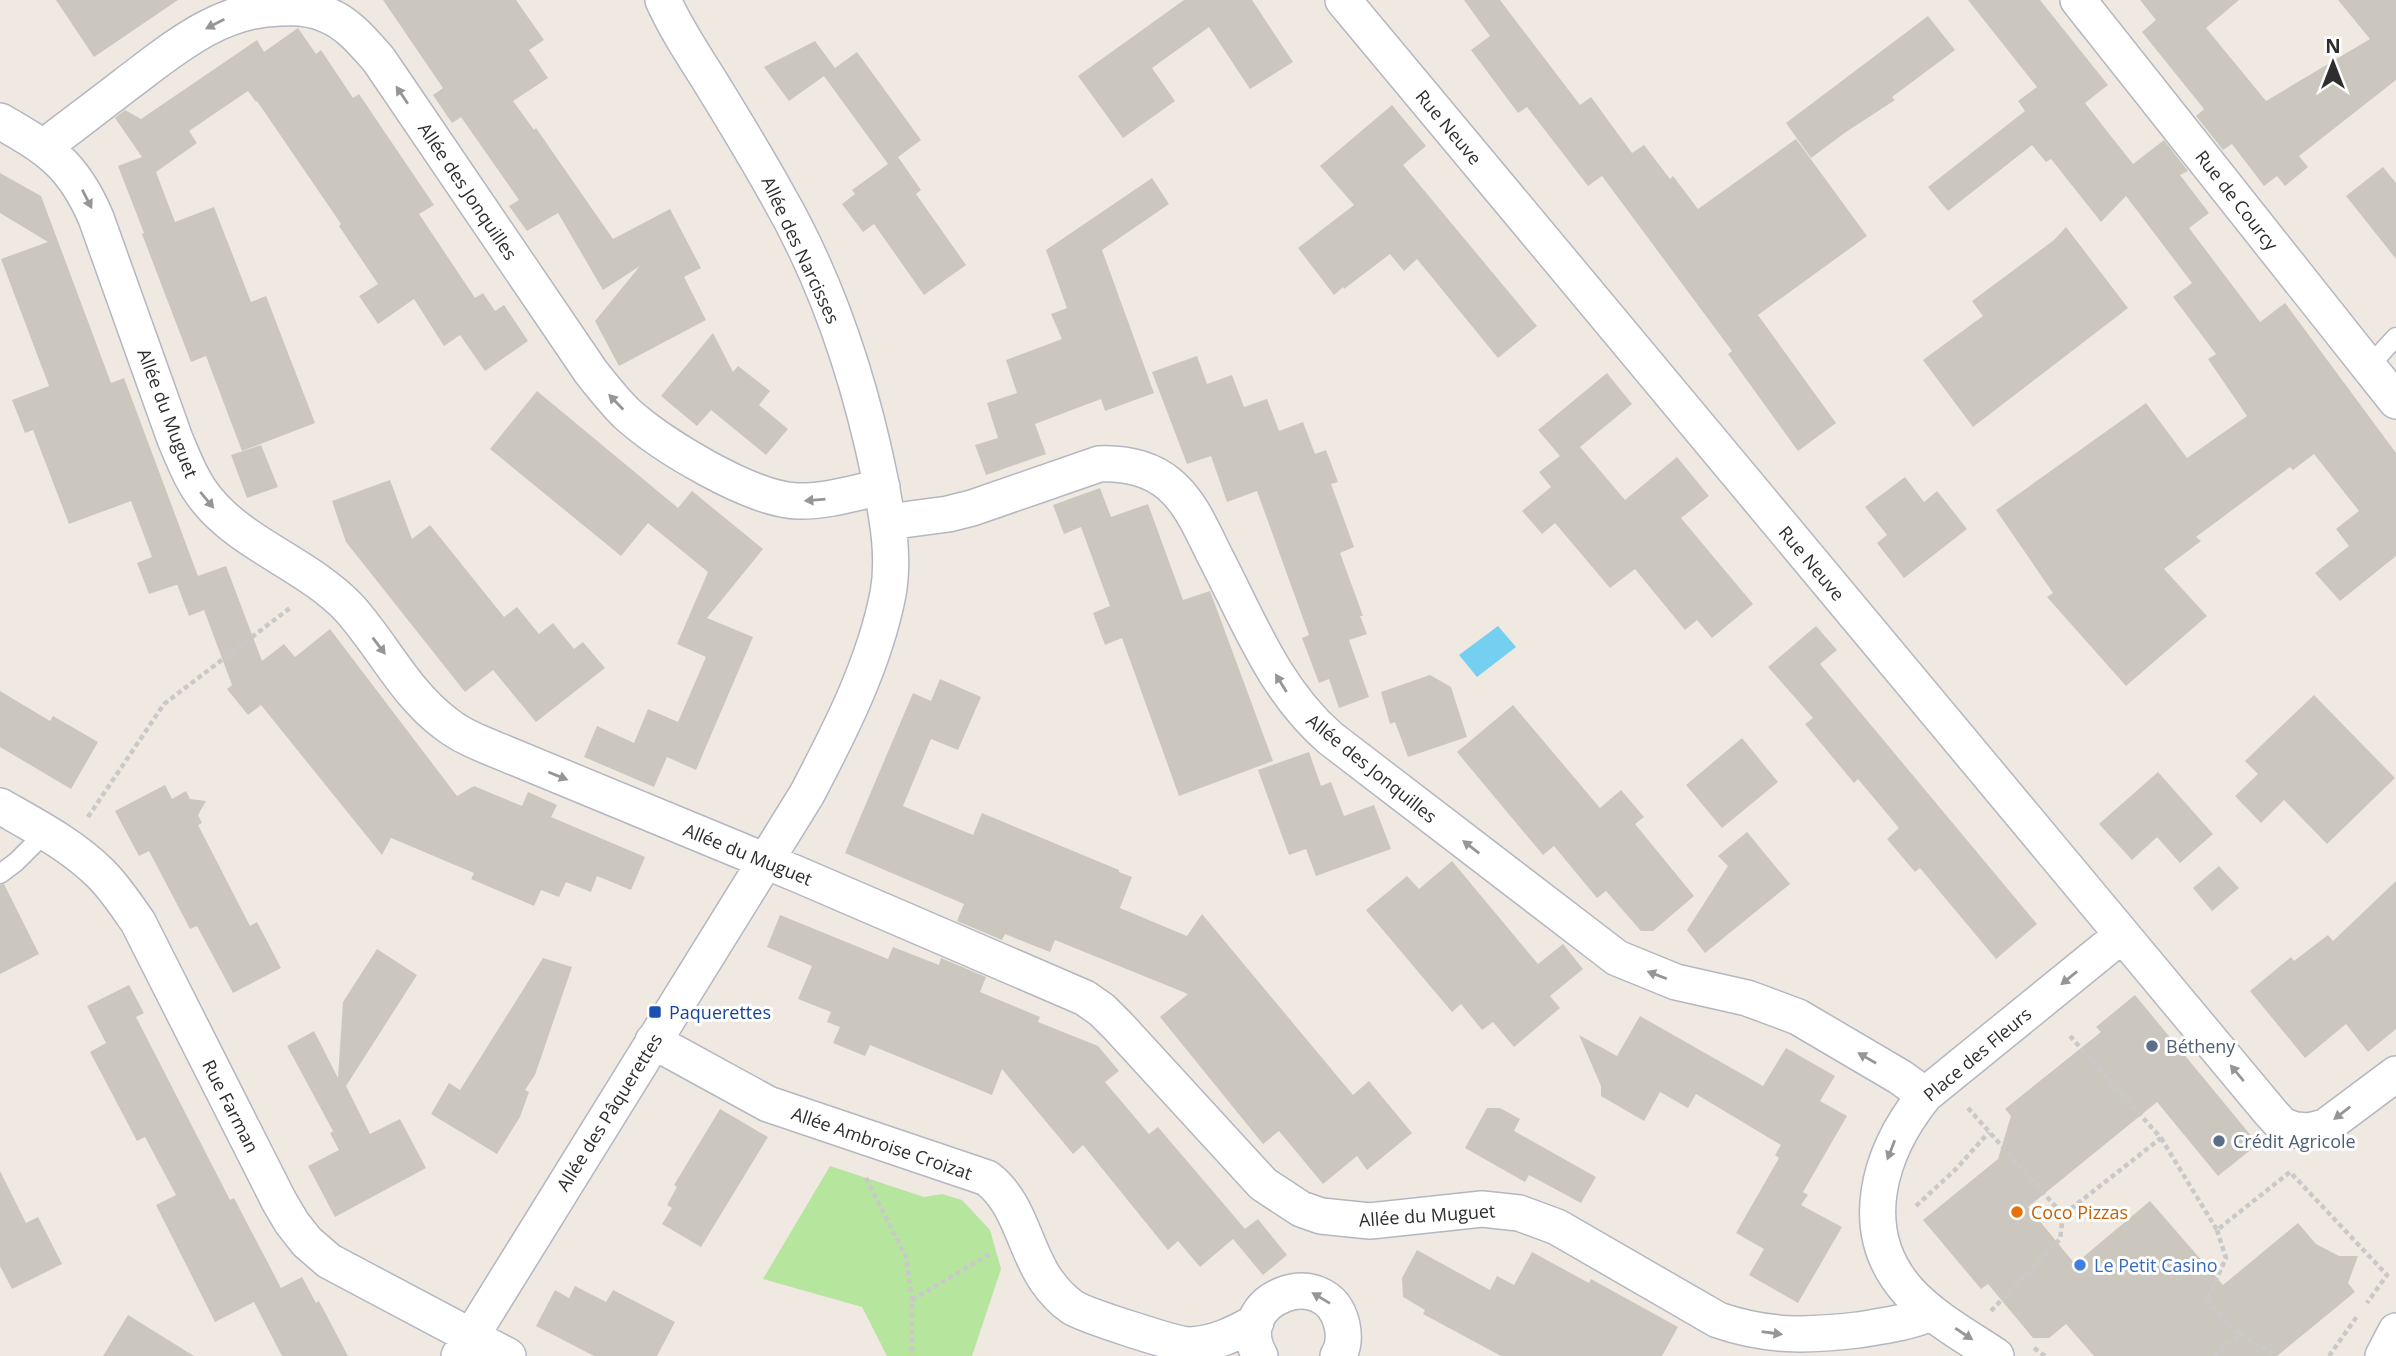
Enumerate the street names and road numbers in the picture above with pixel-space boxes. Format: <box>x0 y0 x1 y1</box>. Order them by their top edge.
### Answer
street label: Rue Neuve <box>1411 85 1487 169</box>
street label: Allée des Jonquilles <box>413 118 523 264</box>
street label: Rue de Courcy <box>2190 145 2284 256</box>
street label: Allée des Narcisses <box>756 173 846 327</box>
street label: Allée du Muguet <box>132 345 204 481</box>
street label: Rue Neuve <box>1774 521 1850 605</box>
street label: Allée des Jonquilles <box>1302 708 1442 828</box>
street label: Allée du Muguet <box>680 817 816 891</box>
street label: Place des Fleurs <box>1918 1002 2036 1106</box>
street label: Allée des Pâquerettes <box>551 1029 667 1195</box>
street label: Rue Farman <box>197 1055 265 1157</box>
street label: Allée Ambroise Croizat <box>789 1101 975 1185</box>
street label: Allée du Muguet <box>1358 1198 1496 1232</box>

